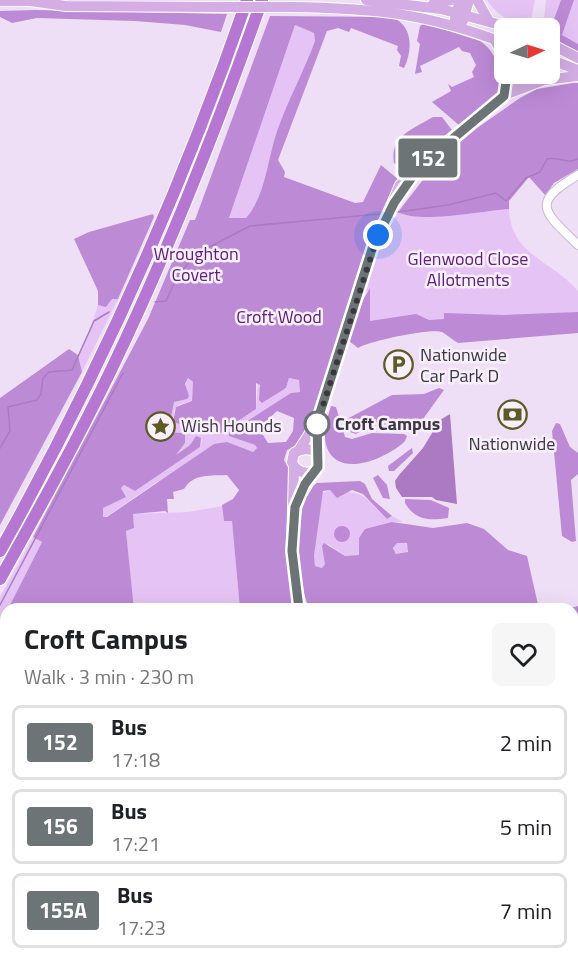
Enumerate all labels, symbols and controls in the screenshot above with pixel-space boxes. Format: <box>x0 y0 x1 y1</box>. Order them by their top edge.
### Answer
north arrow <box>494 18 560 84</box>
map controls <box>494 18 560 84</box>
line badge: 152 <box>394 138 462 178</box>
text: 152 <box>410 142 446 174</box>
your location <box>363 220 393 250</box>
park label: Wroughton Covert <box>153 240 239 288</box>
park label: Glenwood Close Allotments <box>408 245 528 293</box>
park label: Croft Wood <box>236 303 322 330</box>
place label: Nationwide Car Park D <box>420 341 507 389</box>
parking icon: Nationwide Car Park D <box>383 349 415 381</box>
bank icon: Nationwide <box>496 399 528 431</box>
place icon: Wish Hounds <box>144 410 176 442</box>
place label: Croft Campus <box>335 410 440 437</box>
marker: Croft Campus <box>304 411 330 437</box>
place label: Wish Hounds <box>181 412 282 439</box>
place label: Nationwide <box>469 430 555 457</box>
text: Croft Campus <box>24 617 188 660</box>
button: heart <box>492 623 555 686</box>
text: Walk · 3 min · 230 m <box>24 661 194 692</box>
text: Bus <box>111 710 147 744</box>
text: 152 <box>42 726 78 758</box>
text: 2 min <box>500 726 552 760</box>
text: 17:18 <box>111 744 160 775</box>
text: Bus <box>111 794 147 828</box>
text: 156 <box>42 810 78 842</box>
text: 5 min <box>500 810 552 844</box>
text: 17:21 <box>111 828 160 859</box>
text: Bus <box>117 878 153 912</box>
text: 155A <box>39 894 87 926</box>
text: 7 min <box>500 894 552 928</box>
text: 17:23 <box>117 912 166 943</box>

